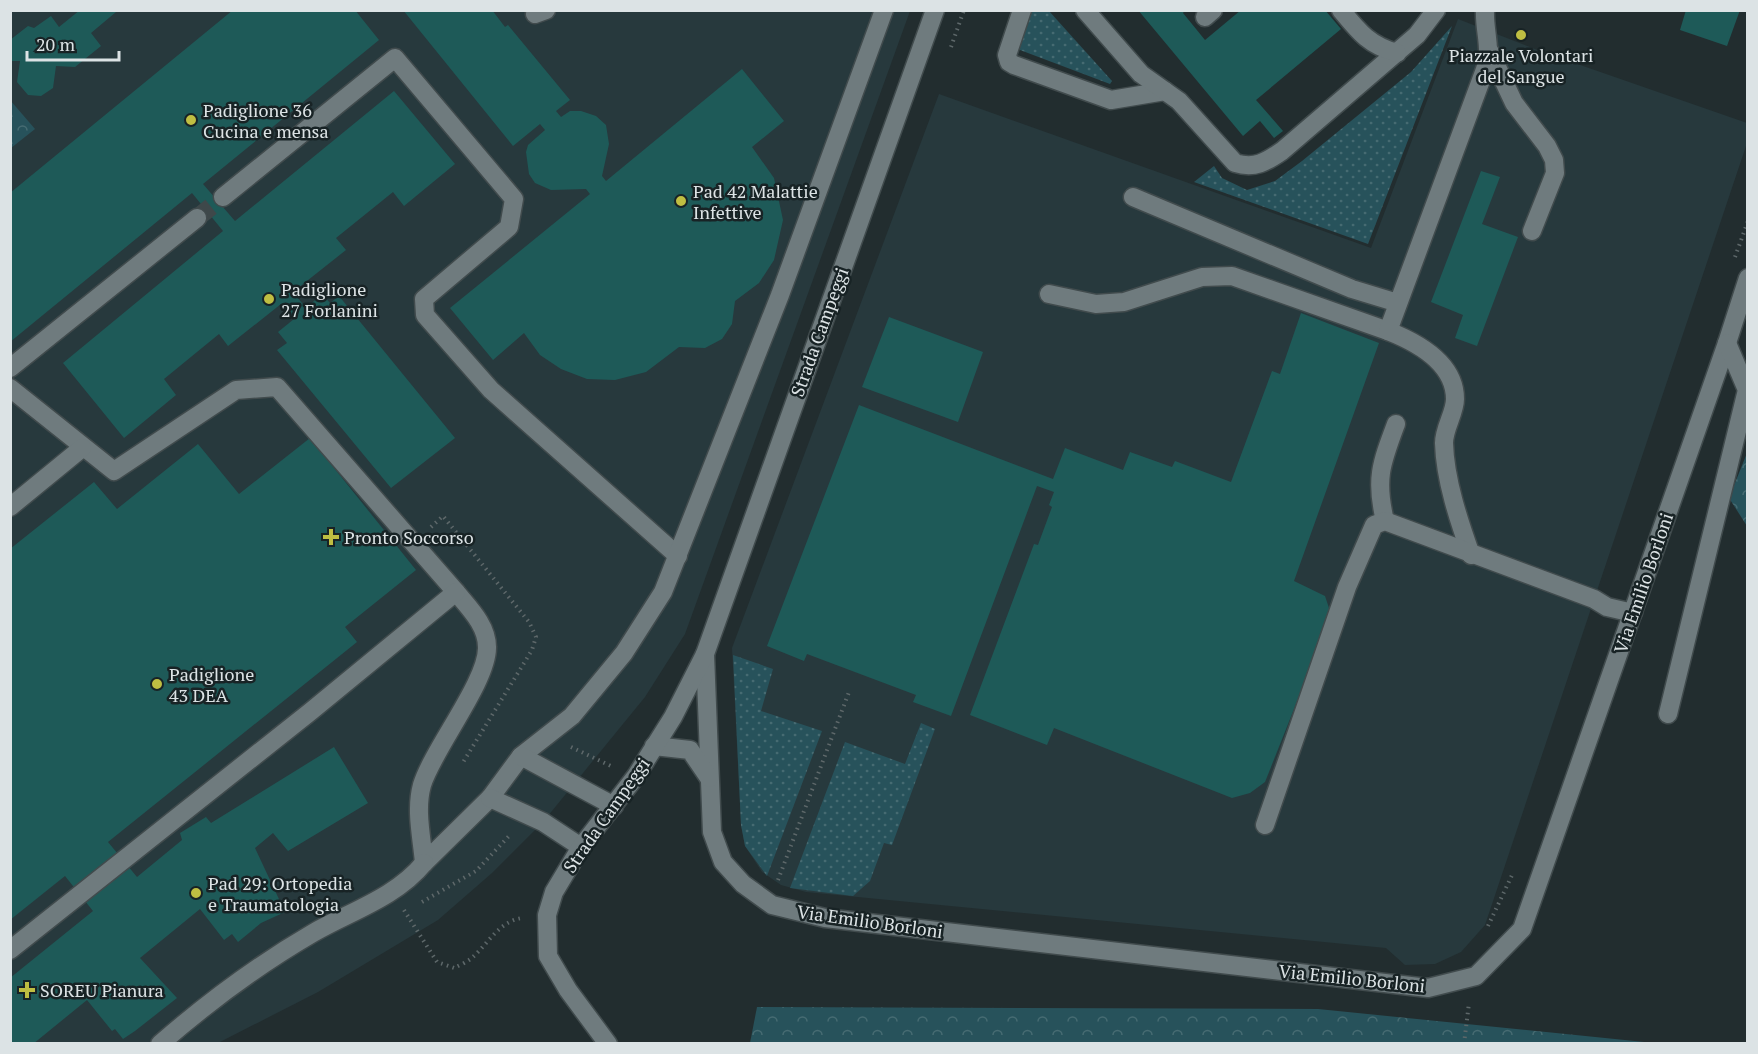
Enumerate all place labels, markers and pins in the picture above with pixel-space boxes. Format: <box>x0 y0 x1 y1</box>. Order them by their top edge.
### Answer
marker: Piazzale Volontari del Sangue <box>1514 28 1528 42</box>
place label: Piazzale Volontari del Sangue <box>1449 43 1593 88</box>
place label: Padiglione 36 Cucina e mensa <box>203 98 328 143</box>
marker: Padiglione 36 Cucina e mensa <box>184 113 198 127</box>
place label: Pad 42 Malattie Infettive <box>693 179 818 224</box>
marker: Pad 42 Malattie Infettive <box>674 194 688 208</box>
place label: Padiglione 27 Forlanini <box>281 277 378 322</box>
marker: Padiglione 27 Forlanini <box>262 292 276 306</box>
place label: Pronto Soccorso <box>344 525 474 549</box>
marker: Pronto Soccorso <box>322 528 340 546</box>
place label: Padiglione 43 DEA <box>169 662 254 707</box>
marker: Padiglione 43 DEA <box>150 677 164 691</box>
place label: Pad 29: Ortopedia e Traumatologia <box>208 871 352 916</box>
marker: Pad 29: Ortopedia e Traumatologia <box>189 886 203 900</box>
place label: SOREU Pianura <box>40 978 164 1002</box>
marker: SOREU Pianura <box>18 981 36 999</box>

